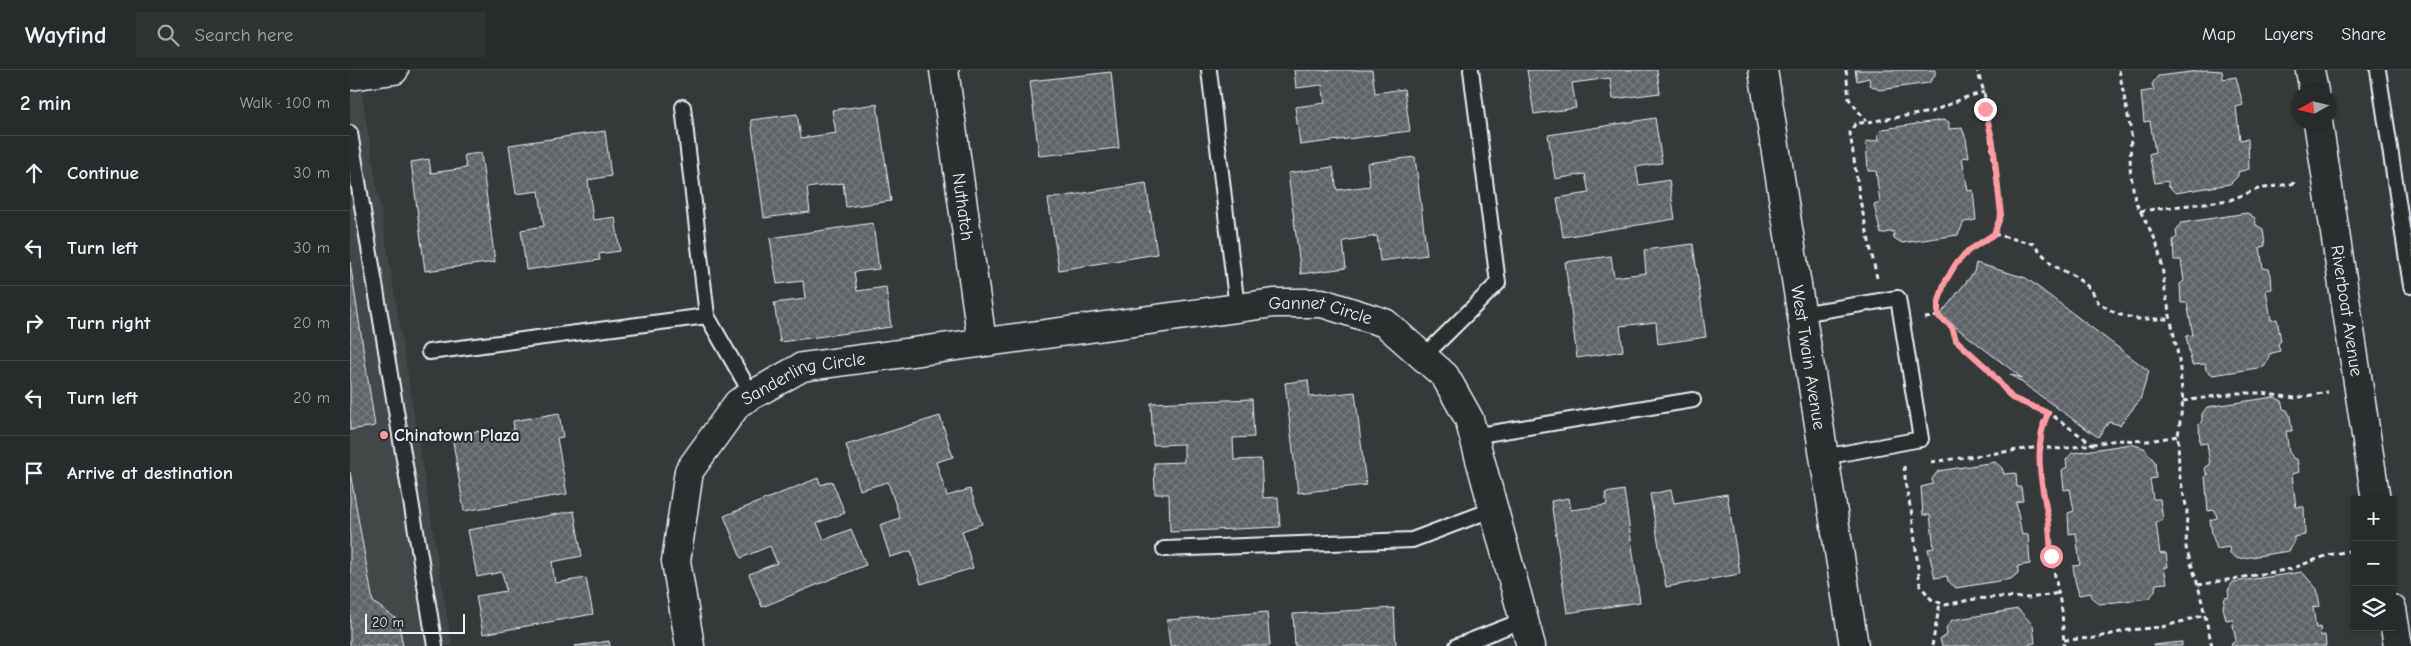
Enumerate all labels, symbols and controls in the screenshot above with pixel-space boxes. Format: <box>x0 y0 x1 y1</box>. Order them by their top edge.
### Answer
search box <box>136 12 486 57</box>
text: Wayfind <box>25 21 106 49</box>
icon: search <box>154 21 182 49</box>
text: Search here <box>194 24 293 46</box>
text: Map <box>2202 24 2236 45</box>
text: Layers <box>2264 24 2313 45</box>
text: Share <box>2341 24 2386 45</box>
north arrow <box>2291 85 2336 130</box>
text: 2 min <box>20 91 71 115</box>
text: Walk · 100 m <box>240 94 330 112</box>
route end <box>1974 98 1997 121</box>
icon: ahead <box>20 159 48 187</box>
text: Continue <box>67 162 139 184</box>
text: 30 m <box>294 164 330 182</box>
street label: Nuthatch <box>948 171 978 242</box>
icon: left <box>20 234 48 262</box>
text: Turn left <box>67 237 138 259</box>
text: 30 m <box>294 239 330 257</box>
street label: Riverboat Avenue <box>2327 244 2367 378</box>
street label: West Twain Avenue <box>1787 284 1830 431</box>
street label: Gannet Circle <box>1268 292 1375 329</box>
icon: right <box>20 309 48 337</box>
text: Turn right <box>67 312 151 334</box>
text: 20 m <box>293 314 330 332</box>
street label: Sanderling Circle <box>737 348 866 410</box>
icon: left <box>20 384 48 412</box>
text: Turn left <box>67 387 138 409</box>
text: 20 m <box>293 389 330 407</box>
place label: Chinatown Plaza <box>394 425 520 446</box>
marker: Chinatown Plaza <box>378 429 390 441</box>
icon: arrive <box>20 459 48 487</box>
text: Arrive at destination <box>67 462 233 484</box>
map controls <box>2351 496 2396 631</box>
button: + <box>2351 496 2396 541</box>
button: − <box>2351 541 2396 586</box>
route start <box>2040 545 2063 568</box>
button: layers <box>2351 586 2396 631</box>
scale bar <box>365 611 465 634</box>
text: 20 m <box>372 614 404 631</box>

